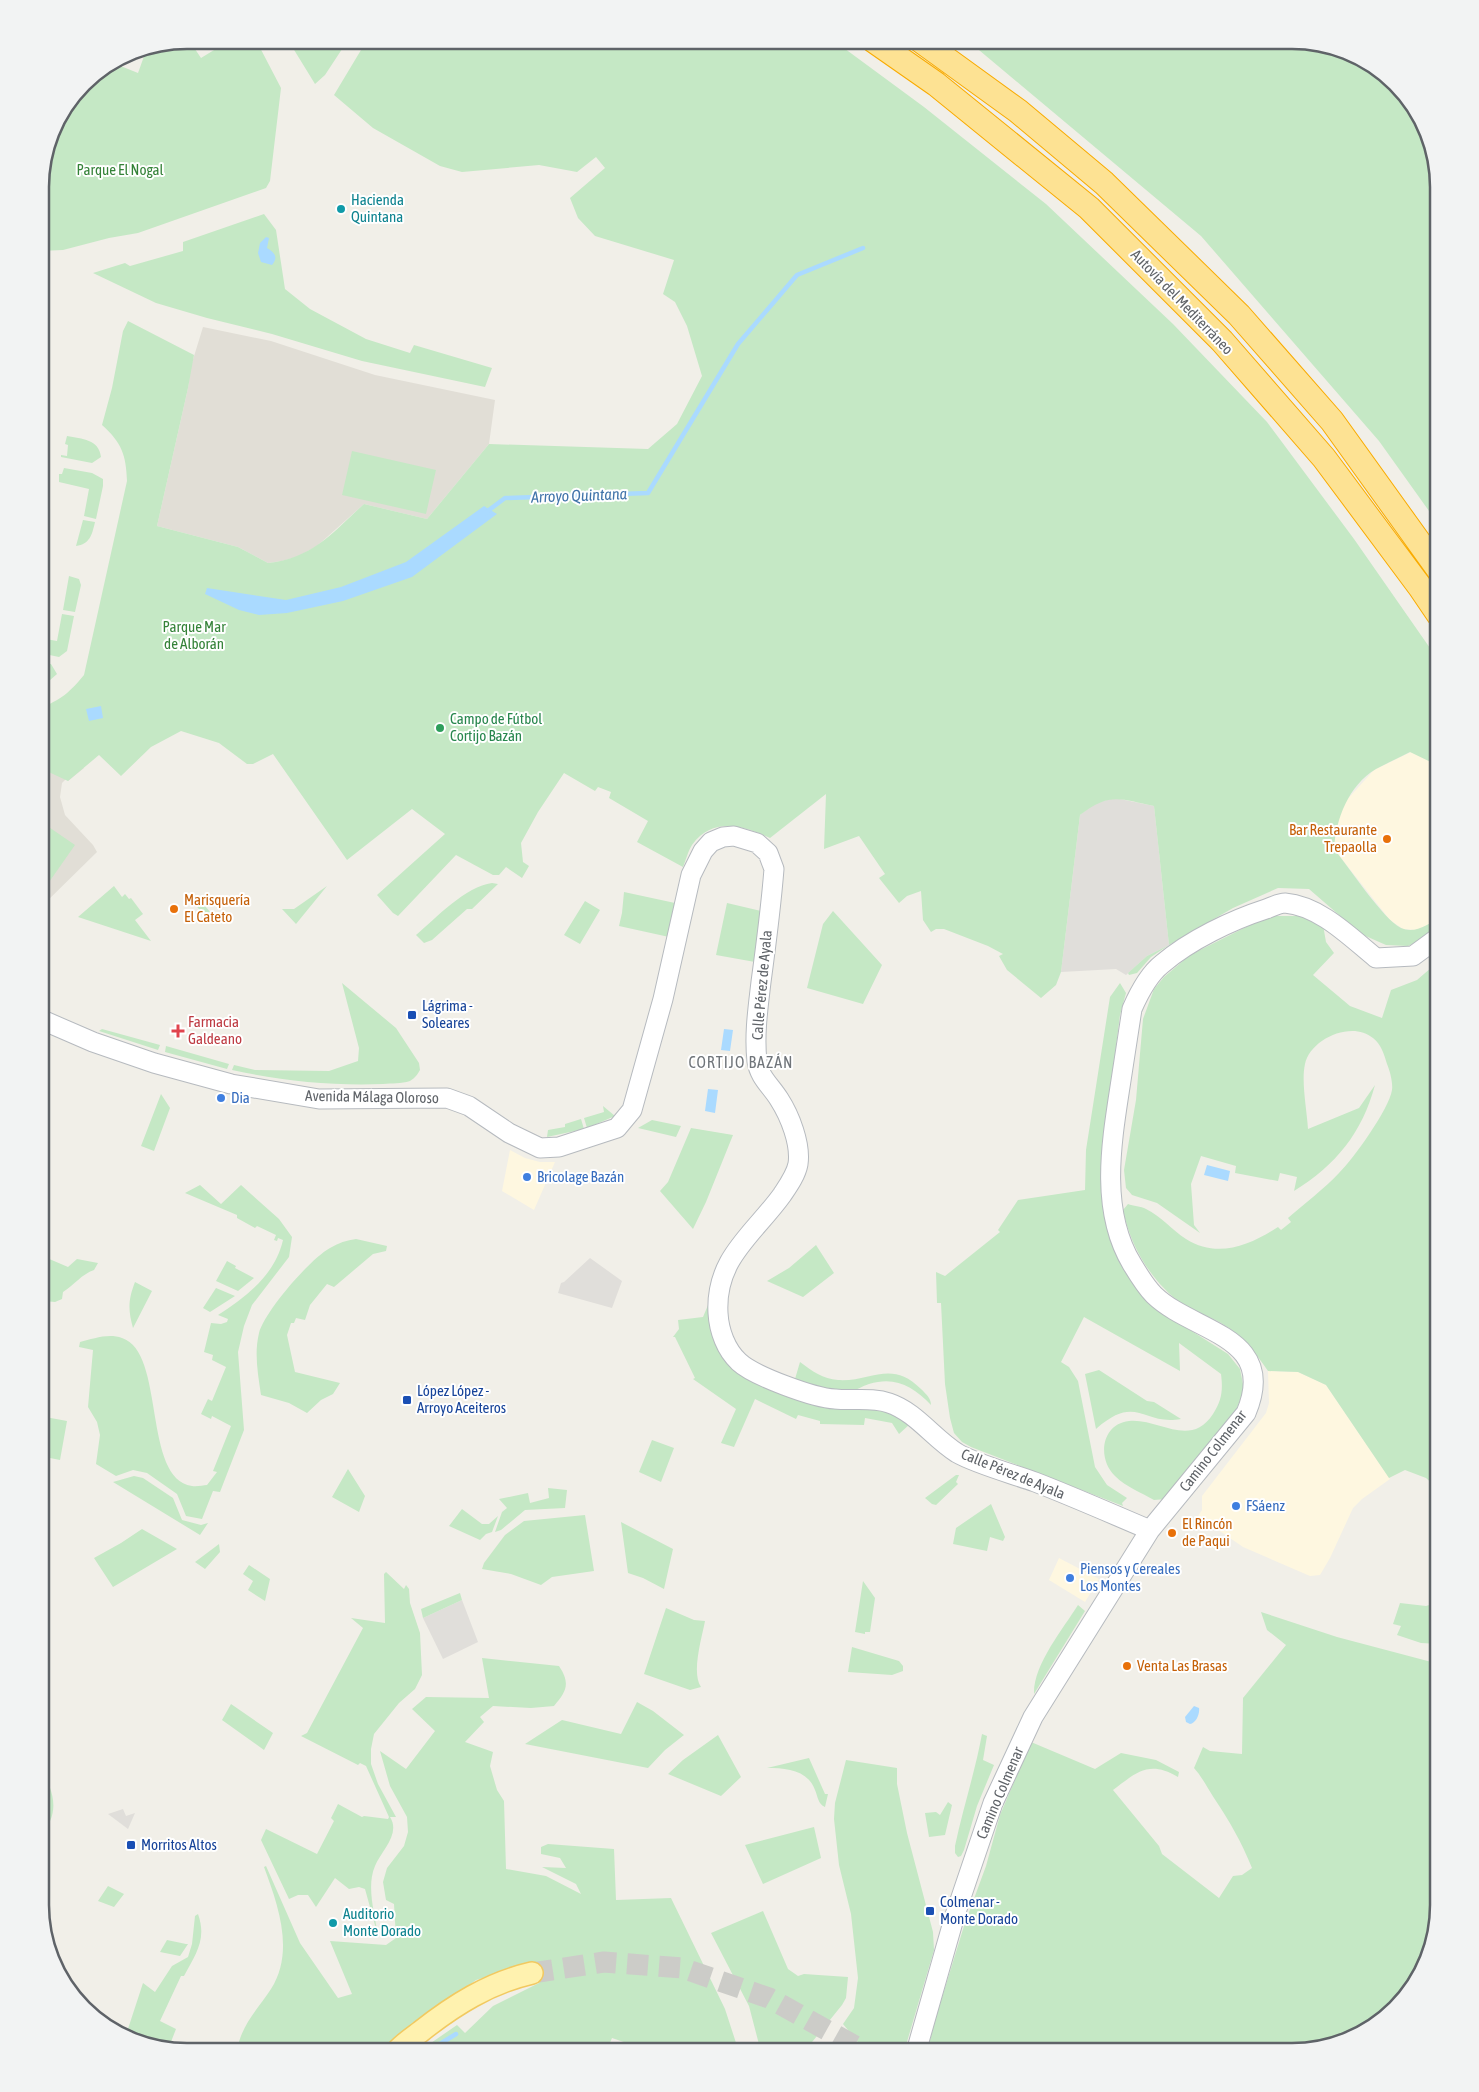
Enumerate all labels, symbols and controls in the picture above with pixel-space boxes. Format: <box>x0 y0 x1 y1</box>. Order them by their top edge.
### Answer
park label: Parque El Nogal <box>76 161 164 178</box>
place label: Hacienda Quintana <box>351 191 404 225</box>
marker: Hacienda Quintana <box>335 203 347 215</box>
street label: Autovía del Mediterráneo <box>1128 246 1237 358</box>
water label: Arroyo Quintana <box>530 484 628 507</box>
park label: Parque Mar de Alborán <box>162 618 226 652</box>
place label: Campo de Fútbol Cortijo Bazán <box>450 710 542 744</box>
marker: Campo de Fútbol Cortijo Bazán <box>434 722 446 734</box>
place label: Bar Restaurante Trepaolla <box>1289 821 1377 855</box>
marker: Bar Restaurante Trepaolla <box>1381 833 1393 845</box>
place label: Marisquería El Cateto <box>184 891 250 925</box>
marker: Marisquería El Cateto <box>168 903 180 915</box>
street label: Calle Pérez de Ayala <box>748 929 775 1041</box>
place label: Lágrima - Soleares <box>422 997 473 1031</box>
marker: Lágrima - Soleares <box>406 1009 418 1021</box>
place label: Farmacia Galdeano <box>188 1013 242 1047</box>
marker: Farmacia Galdeano <box>172 1025 184 1037</box>
district label: CORTIJO BAZÁN <box>689 1053 793 1071</box>
street label: Avenida Málaga Oloroso <box>305 1087 439 1106</box>
place label: Dia <box>231 1089 250 1106</box>
marker: Dia <box>215 1092 227 1104</box>
place label: Bricolage Bazán <box>537 1168 624 1185</box>
marker: Bricolage Bazán <box>521 1171 533 1183</box>
place label: López López - Arroyo Aceiteros <box>417 1382 506 1416</box>
marker: López López - Arroyo Aceiteros <box>401 1394 413 1406</box>
street label: Camino Colmenar <box>1176 1406 1250 1495</box>
street label: Calle Pérez de Ayala <box>959 1445 1068 1502</box>
place label: FSáenz <box>1246 1497 1285 1514</box>
marker: FSáenz <box>1230 1500 1242 1512</box>
place label: El Rincón de Paqui <box>1182 1515 1233 1549</box>
marker: El Rincón de Paqui <box>1166 1527 1178 1539</box>
place label: Piensos y Cereales Los Montes <box>1080 1560 1180 1594</box>
marker: Piensos y Cereales Los Montes <box>1064 1572 1076 1584</box>
place label: Venta Las Brasas <box>1137 1657 1227 1674</box>
marker: Venta Las Brasas <box>1121 1660 1133 1672</box>
street label: Camino Colmenar <box>972 1744 1027 1841</box>
place label: Morritos Altos <box>141 1836 217 1853</box>
marker: Morritos Altos <box>125 1839 137 1851</box>
place label: Colmenar - Monte Dorado <box>940 1893 1018 1927</box>
place label: Auditorio Monte Dorado <box>343 1905 421 1939</box>
marker: Colmenar - Monte Dorado <box>924 1905 936 1917</box>
marker: Auditorio Monte Dorado <box>327 1917 339 1929</box>

